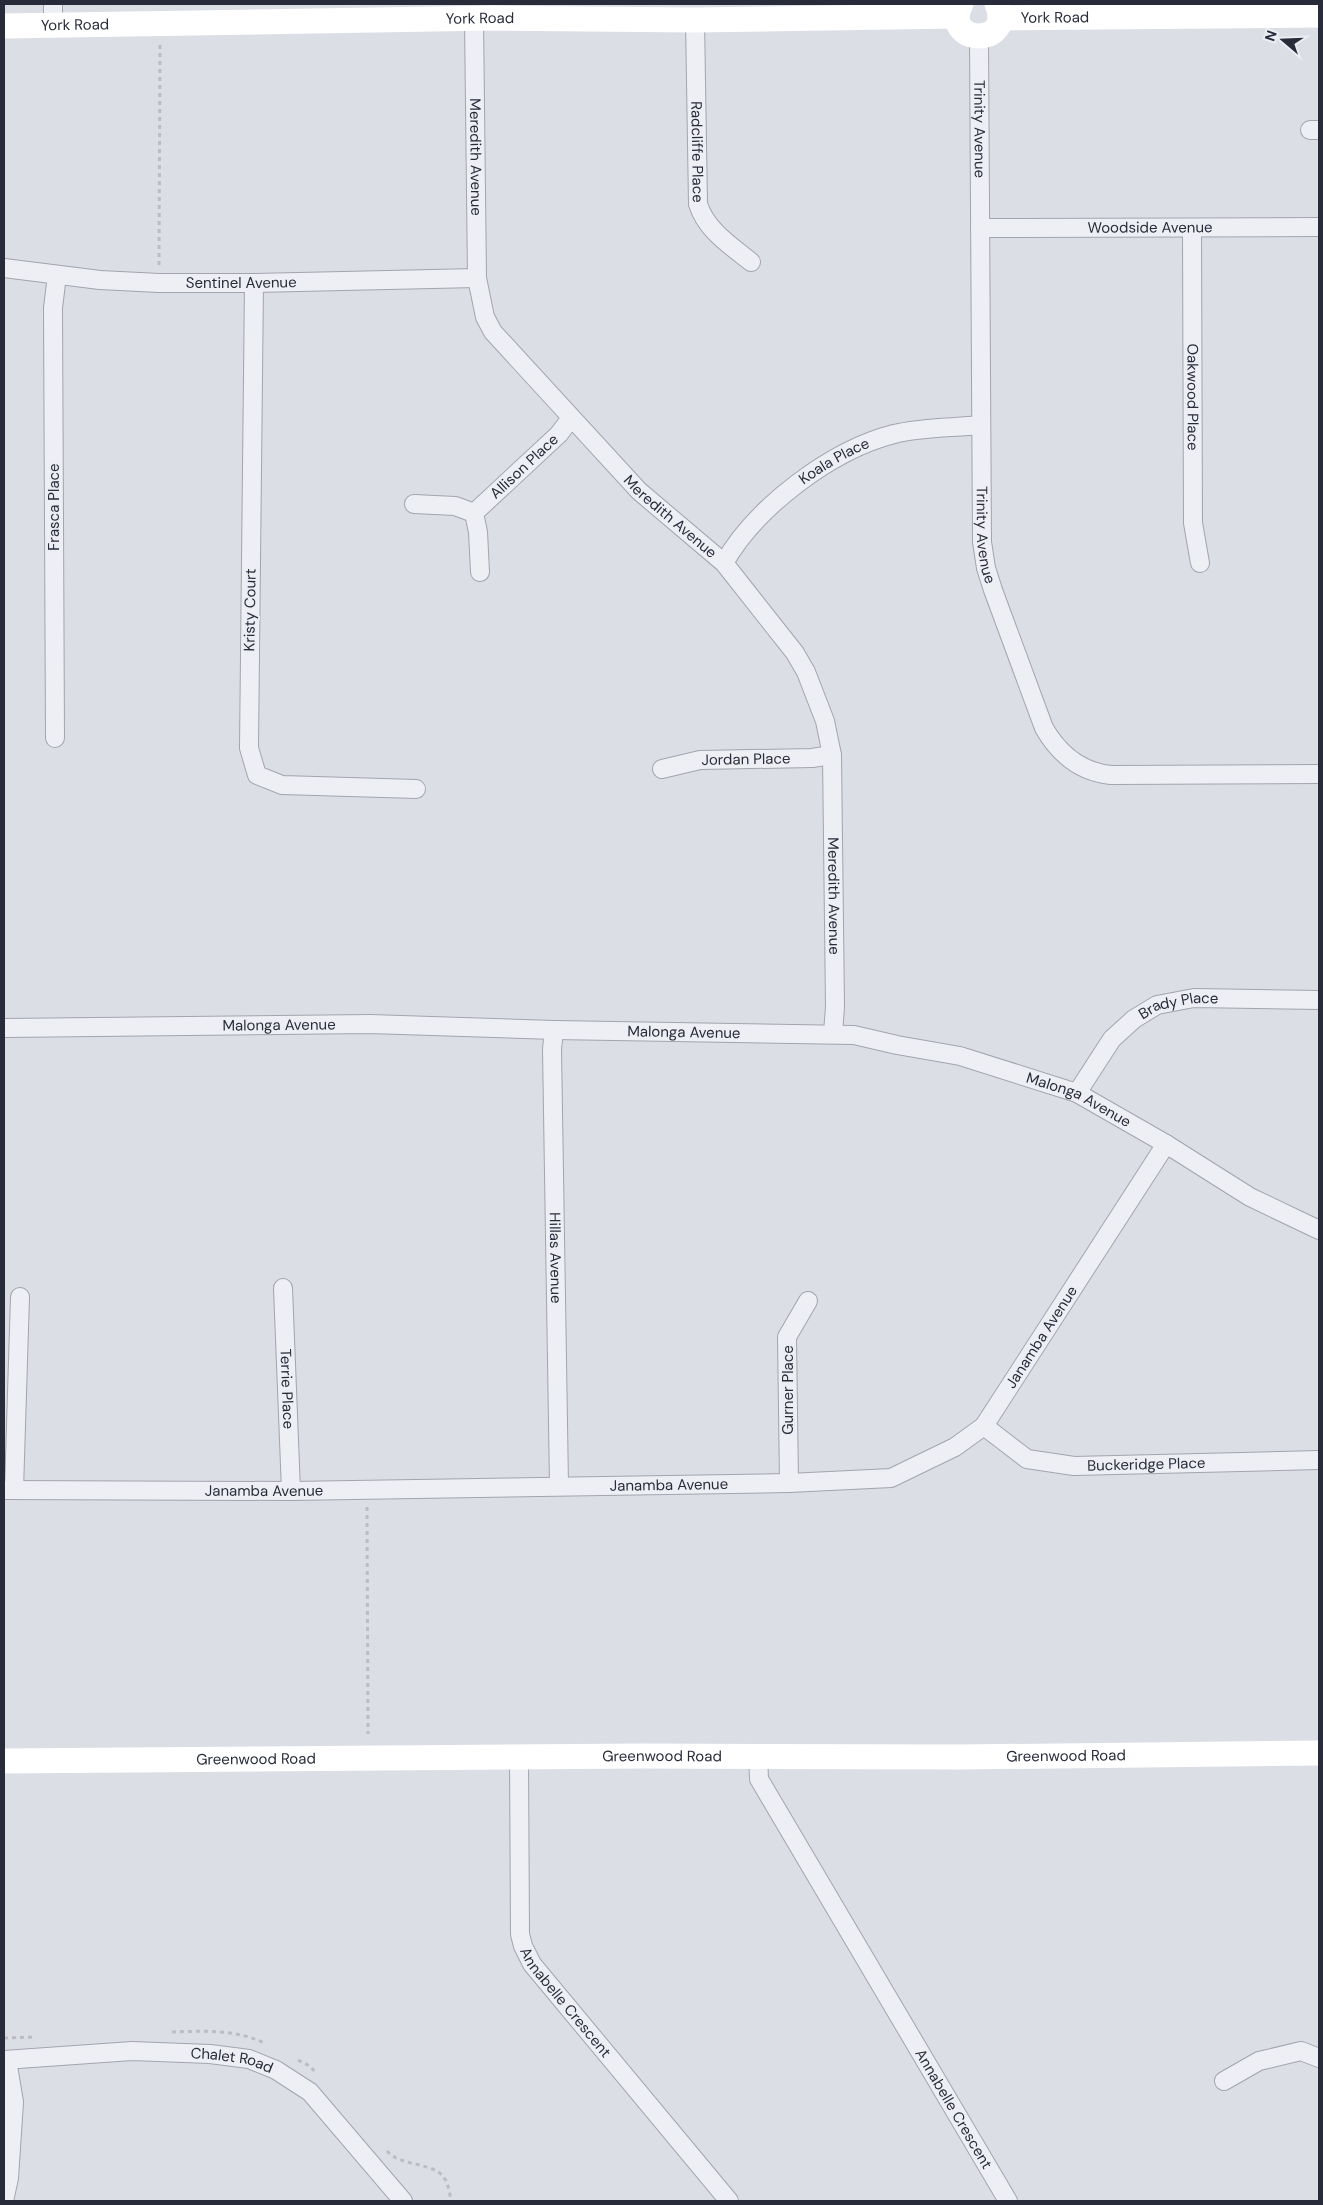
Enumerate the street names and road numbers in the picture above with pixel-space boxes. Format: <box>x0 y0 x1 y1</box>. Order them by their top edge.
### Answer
street label: York Road <box>1021 7 1089 28</box>
street label: York Road <box>446 8 514 29</box>
street label: York Road <box>41 14 109 35</box>
street label: Trinity Avenue <box>969 80 990 178</box>
street label: Meredith Avenue <box>465 98 486 216</box>
street label: Radcliffe Place <box>686 101 708 203</box>
street label: Woodside Avenue <box>1087 217 1213 238</box>
street label: Sentinel Avenue <box>186 272 297 293</box>
street label: Oakwood Place <box>1182 343 1203 451</box>
street label: Allison Place <box>486 430 563 503</box>
street label: Koala Place <box>795 433 872 489</box>
street label: Frasca Place <box>44 463 64 551</box>
street label: Meredith Avenue <box>619 471 721 563</box>
street label: Trinity Avenue <box>972 486 1000 586</box>
street label: Kristy Court <box>239 568 261 652</box>
street label: Jordan Place <box>701 748 791 770</box>
street label: Meredith Avenue <box>823 837 844 955</box>
street label: Brady Place <box>1135 988 1218 1024</box>
street label: Malonga Avenue <box>222 1014 336 1036</box>
street label: Malonga Avenue <box>627 1021 741 1043</box>
street label: Malonga Avenue <box>1024 1068 1135 1132</box>
street label: Hillas Avenue <box>545 1212 566 1304</box>
street label: Janamba Avenue <box>1001 1282 1082 1392</box>
street label: Gurner Place <box>778 1345 798 1435</box>
street label: Terrie Place <box>275 1348 299 1429</box>
street label: Buckeridge Place <box>1087 1453 1206 1476</box>
street label: Janamba Avenue <box>610 1474 728 1496</box>
street label: Janamba Avenue <box>205 1480 323 1501</box>
street label: Greenwood Road <box>1006 1745 1126 1766</box>
street label: Greenwood Road <box>602 1746 722 1766</box>
street label: Greenwood Road <box>196 1749 316 1769</box>
street label: Annabelle Crescent <box>515 1944 616 2062</box>
street label: Chalet Road <box>190 2043 276 2078</box>
street label: Annabelle Crescent <box>910 2045 997 2173</box>

